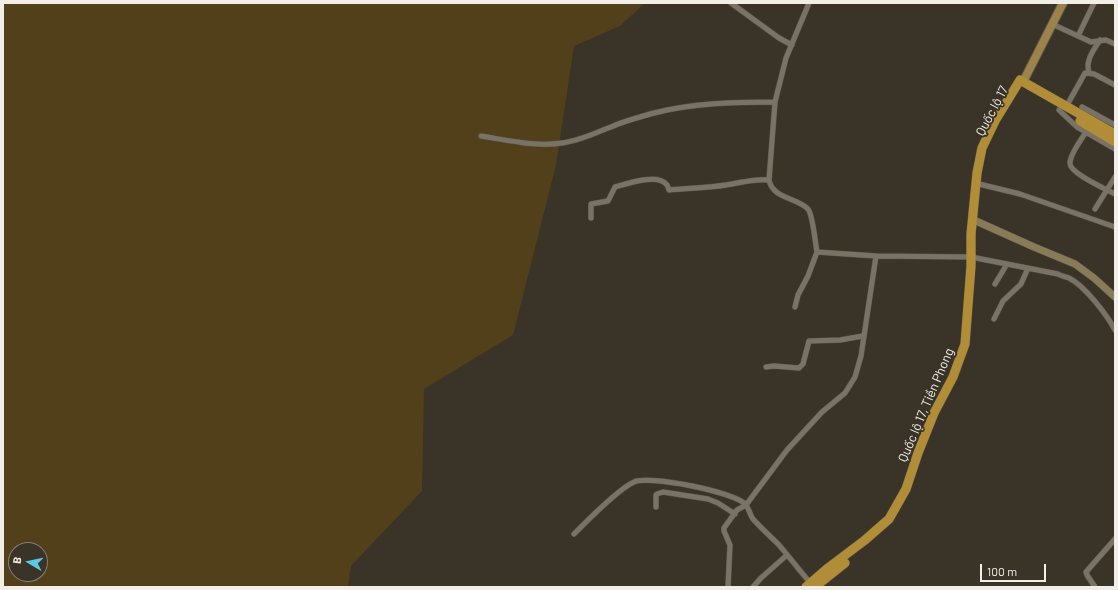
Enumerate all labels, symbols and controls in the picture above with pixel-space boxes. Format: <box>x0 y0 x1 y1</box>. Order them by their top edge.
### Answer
street label: Quốc lộ 17 <box>972 83 1012 139</box>
street label: Quốc lộ 17, Tiền Phong <box>895 346 957 464</box>
north arrow <box>8 542 48 582</box>
text: B <box>10 556 24 565</box>
scale bar <box>982 556 1048 582</box>
text: 100 m <box>987 564 1017 578</box>

